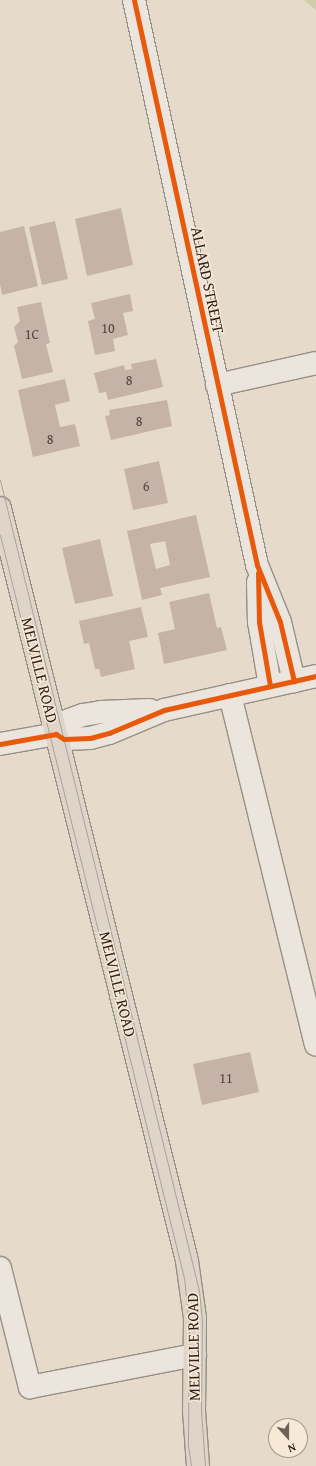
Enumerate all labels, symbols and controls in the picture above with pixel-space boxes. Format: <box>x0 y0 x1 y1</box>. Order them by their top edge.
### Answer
street label: ALLARD STREET <box>187 225 229 335</box>
house number: 10 <box>101 320 115 336</box>
house number: 1C <box>25 326 39 342</box>
house number: 8 <box>126 372 132 388</box>
house number: 8 <box>136 413 142 429</box>
house number: 8 <box>47 431 53 447</box>
house number: 6 <box>143 478 149 494</box>
street label: MELVILLE ROAD <box>18 615 62 725</box>
street label: MELVILLE ROAD <box>96 929 140 1039</box>
house number: 11 <box>219 1070 233 1086</box>
street label: MELVILLE ROAD <box>182 1293 204 1401</box>
north arrow <box>268 1418 308 1458</box>
text: N <box>286 1439 298 1457</box>

